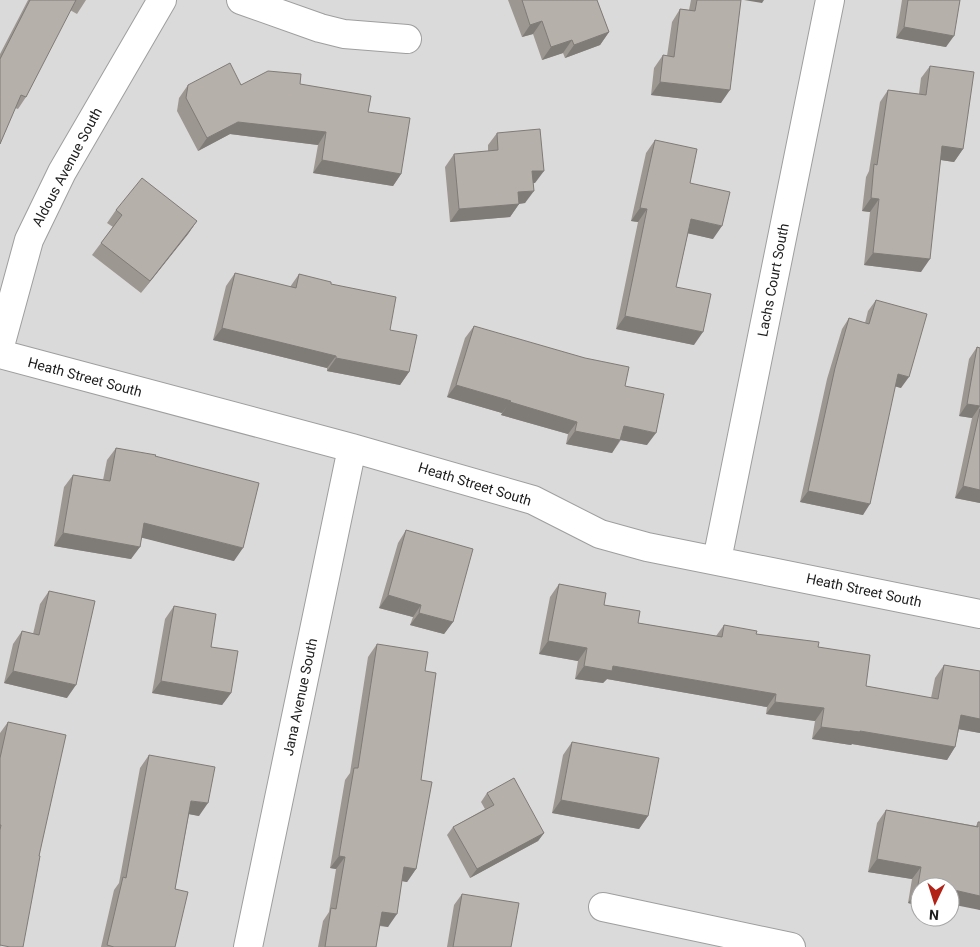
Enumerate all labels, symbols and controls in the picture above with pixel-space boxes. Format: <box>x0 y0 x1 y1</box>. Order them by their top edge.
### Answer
street label: Aldous Avenue South <box>29 105 105 229</box>
street label: Lachs Court South <box>754 222 792 338</box>
street label: Heath Street South <box>26 354 144 400</box>
street label: Heath Street South <box>416 459 534 509</box>
street label: Heath Street South <box>805 570 923 610</box>
street label: Jana Avenue South <box>280 637 320 757</box>
north arrow <box>910 877 960 927</box>
text: N <box>929 907 940 923</box>

